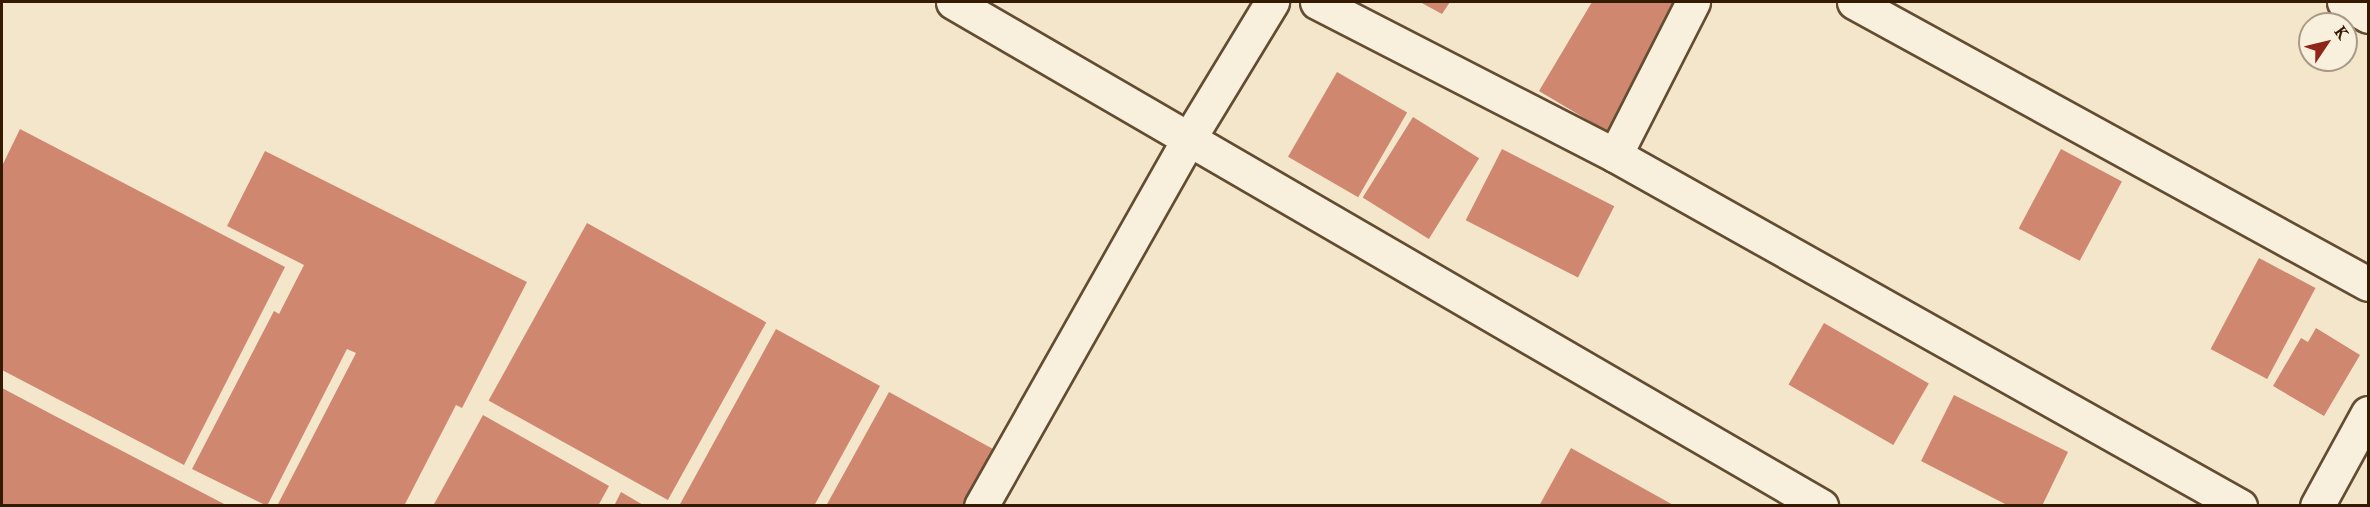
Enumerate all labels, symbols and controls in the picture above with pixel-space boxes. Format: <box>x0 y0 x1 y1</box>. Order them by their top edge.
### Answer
north arrow <box>2298 12 2358 72</box>
text: K <box>2330 22 2353 43</box>

